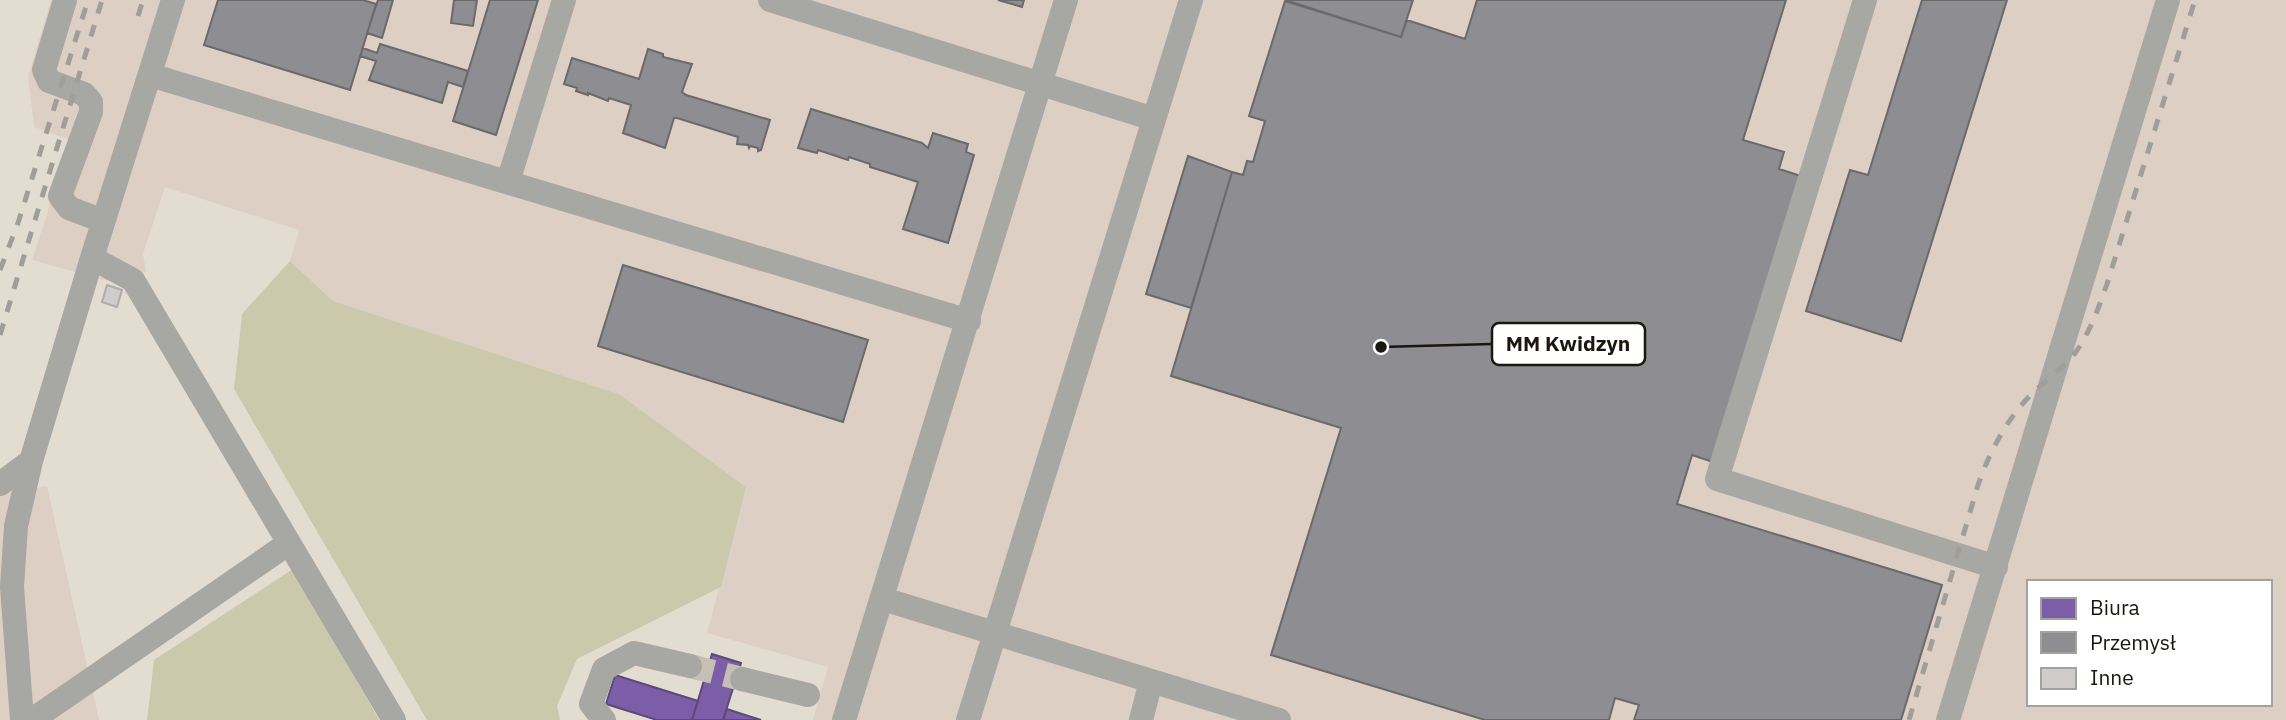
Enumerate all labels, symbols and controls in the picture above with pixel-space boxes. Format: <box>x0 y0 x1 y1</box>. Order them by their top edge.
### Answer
callout: MM Kwidzyn <box>1492 323 1645 365</box>
text: MM Kwidzyn <box>1506 329 1630 357</box>
legend <box>2027 580 2272 706</box>
text: Biura <box>2090 593 2140 621</box>
text: Przemysł <box>2090 628 2176 656</box>
text: Inne <box>2090 663 2134 691</box>

